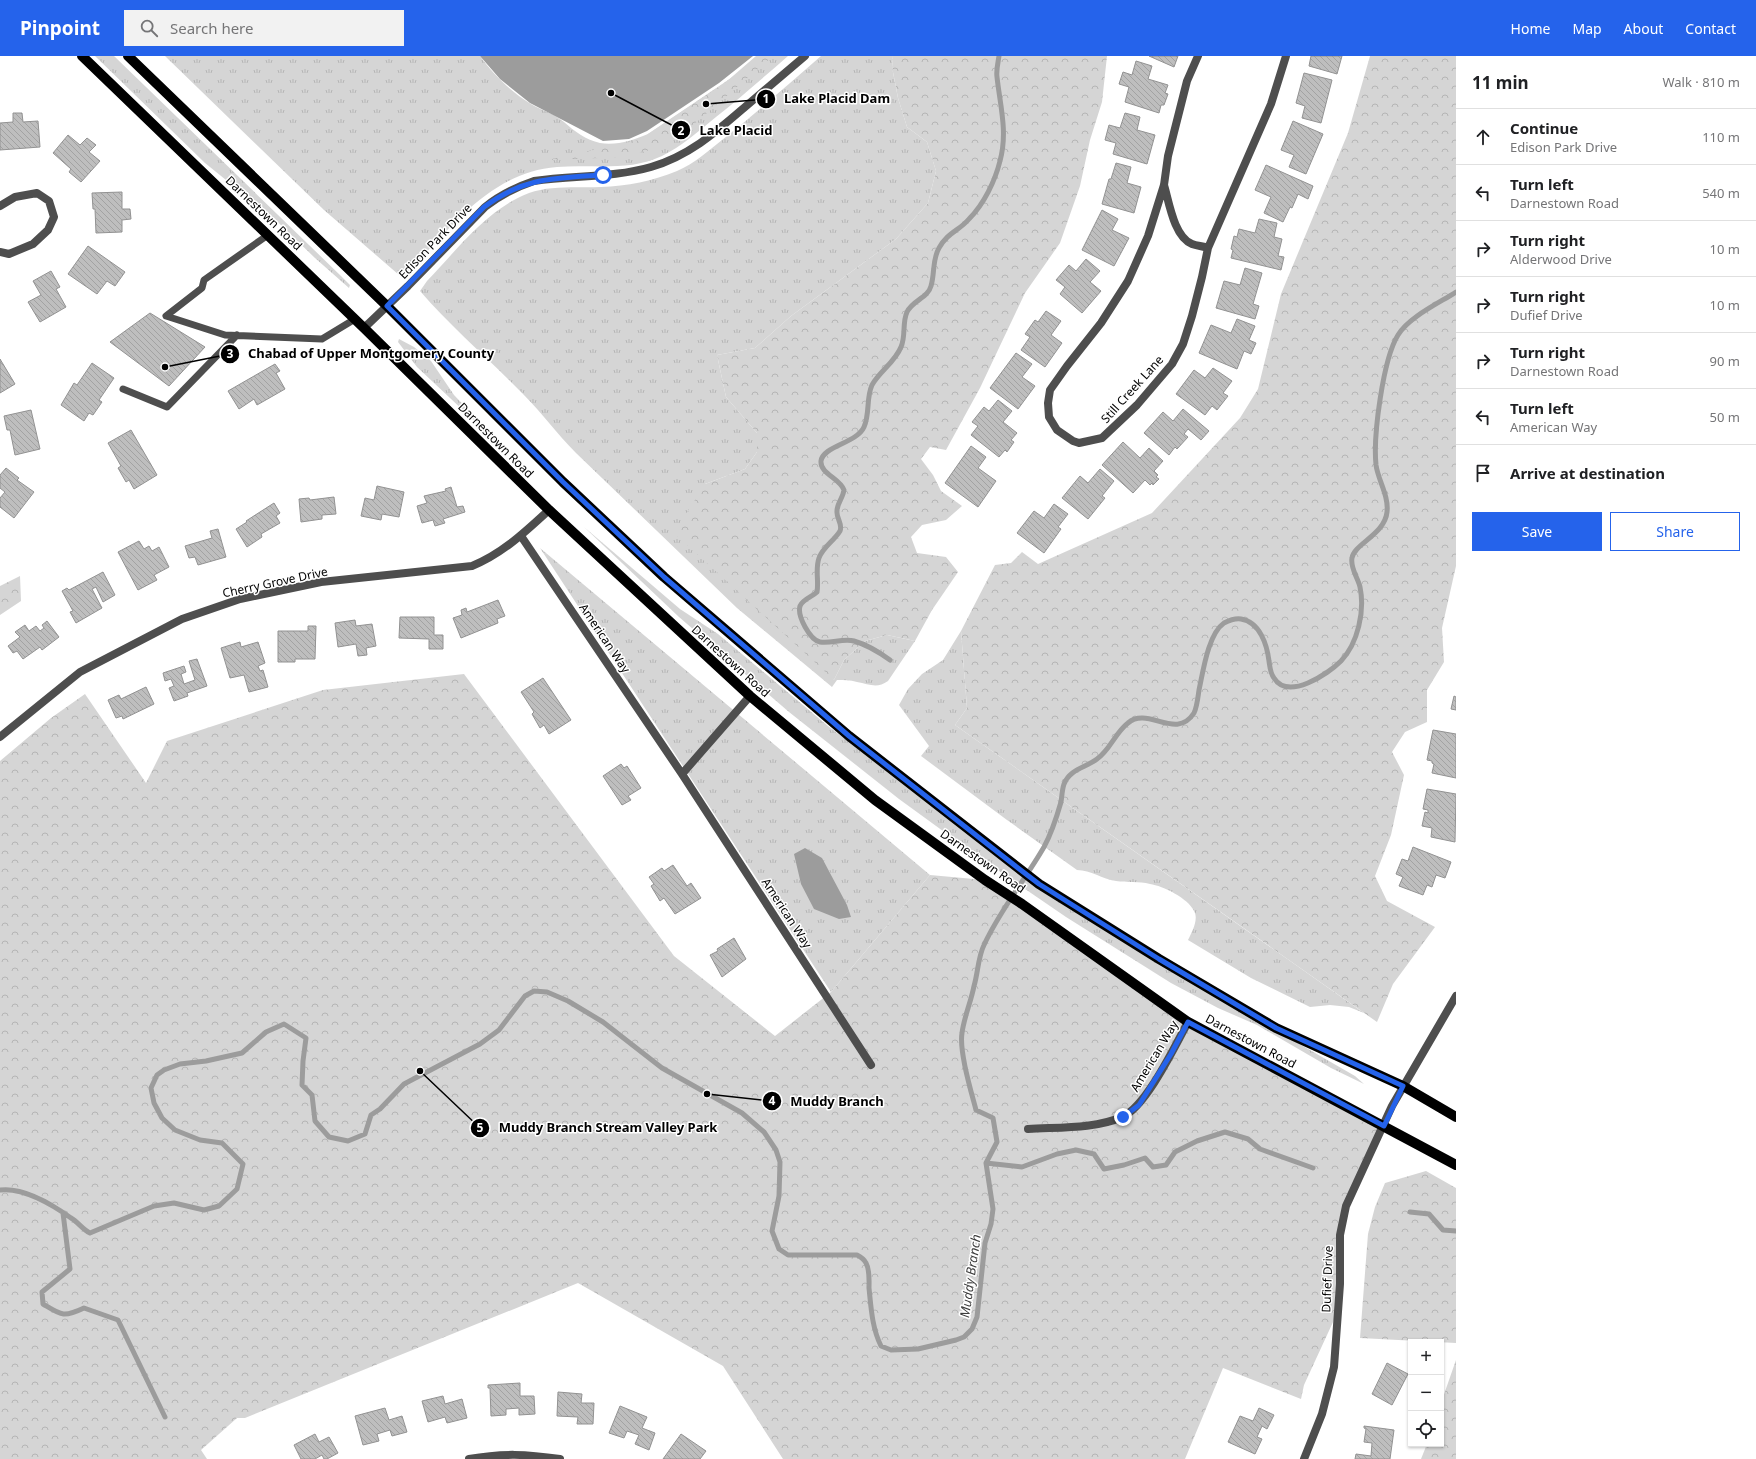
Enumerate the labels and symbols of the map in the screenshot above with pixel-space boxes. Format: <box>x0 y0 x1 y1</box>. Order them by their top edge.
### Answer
callout: Lake Placid Dam <box>756 86 898 111</box>
text: Lake Placid Dam <box>784 89 890 107</box>
text: 1 <box>763 90 769 107</box>
callout: Lake Placid <box>671 118 780 143</box>
text: Lake Placid <box>700 121 772 139</box>
text: 2 <box>678 122 685 139</box>
route start <box>594 166 612 184</box>
street label: Darnestown Road <box>222 172 306 254</box>
street label: Edison Park Drive <box>395 199 476 282</box>
callout: Chabad of Upper Montgomery County <box>220 341 502 366</box>
text: Chabad of Upper Montgomery County <box>248 344 495 362</box>
text: 3 <box>227 345 234 362</box>
street label: Still Creek Lane <box>1097 351 1167 427</box>
street label: Darnestown Road <box>454 398 538 482</box>
street label: Cherry Grove Drive <box>221 563 329 601</box>
street label: American Way <box>575 600 635 677</box>
street label: Darnestown Road <box>688 621 774 701</box>
street label: Darnestown Road <box>937 825 1029 897</box>
street label: American Way <box>758 875 817 952</box>
street label: Darnestown Road <box>1203 1010 1299 1072</box>
street label: American Way <box>1126 1016 1182 1095</box>
callout: Muddy Branch <box>762 1089 892 1114</box>
text: 4 <box>769 1092 776 1109</box>
text: Muddy Branch <box>790 1092 884 1110</box>
route end <box>1114 1108 1132 1126</box>
callout: Muddy Branch Stream Valley Park <box>470 1115 725 1140</box>
text: Muddy Branch Stream Valley Park <box>499 1118 718 1136</box>
text: 5 <box>477 1119 484 1136</box>
water label: Muddy Branch <box>955 1233 985 1319</box>
street label: Dufief Drive <box>1317 1245 1337 1313</box>

